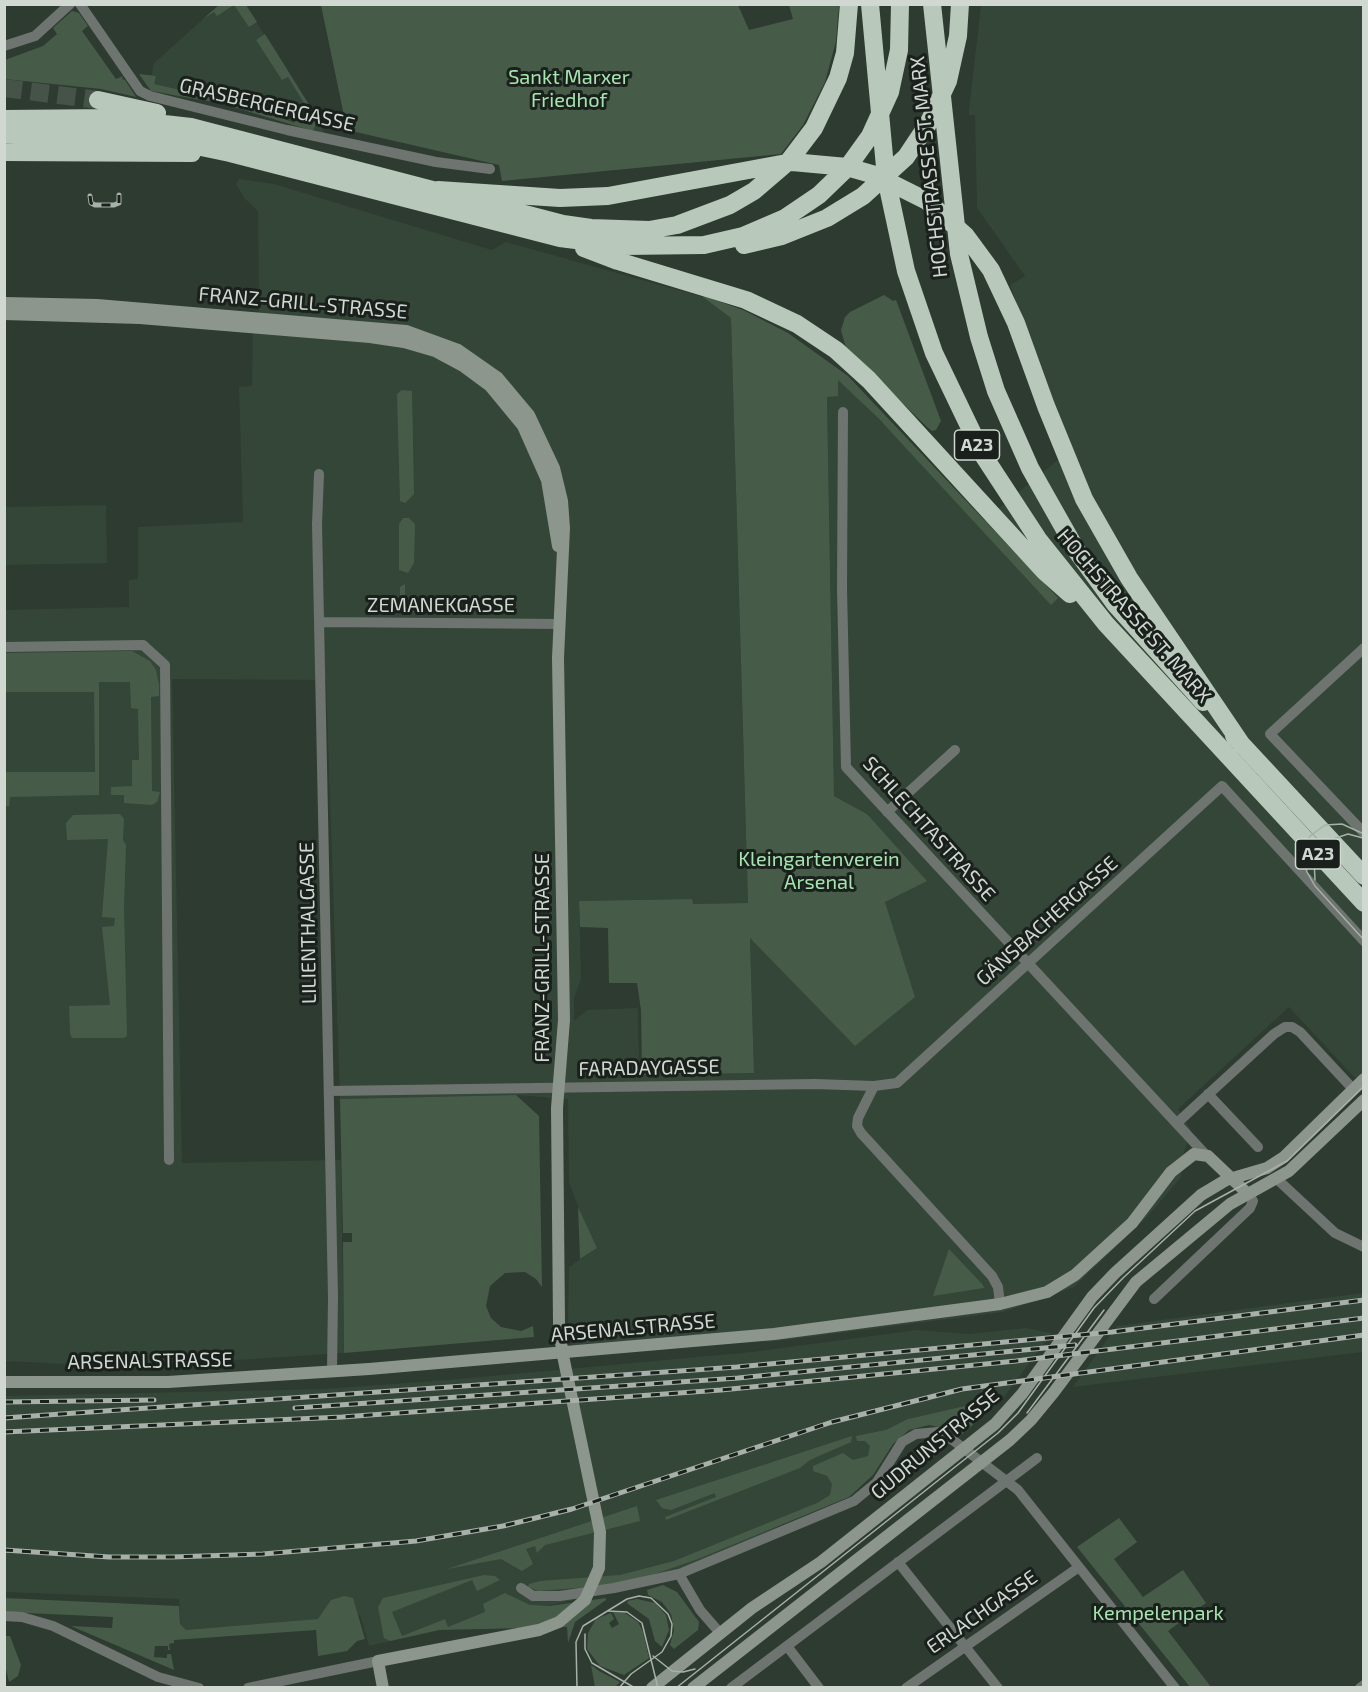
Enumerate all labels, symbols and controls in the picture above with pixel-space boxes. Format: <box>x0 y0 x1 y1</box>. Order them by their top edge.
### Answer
street label: HOCHSTRASSE ST. MARX <box>905 55 953 279</box>
park label: Sankt Marxer Friedhof <box>508 65 630 112</box>
street label: GRASBERGERGASSE <box>177 73 357 137</box>
street label: FRANZ-GRILL-STRASSE <box>198 282 408 324</box>
road number: A23 <box>954 430 1000 460</box>
street label: HOCHSTRASSE ST. MARX <box>1052 524 1216 708</box>
street label: ZEMANEKGASSE <box>367 593 515 617</box>
street label: SCHLECHTASTRASSE <box>858 752 1000 906</box>
road number: A23 <box>1296 839 1340 869</box>
street label: LILIENTHALGASSE <box>295 842 321 1004</box>
park label: Kleingartenverein Arsenal <box>738 847 900 894</box>
street label: GÄNSBACHERGASSE <box>971 851 1123 991</box>
street label: FRANZ-GRILL-STRASSE <box>530 853 554 1063</box>
street label: FARADAYGASSE <box>578 1055 720 1081</box>
street label: ARSENALSTRASSE <box>550 1309 716 1347</box>
street label: ARSENALSTRASSE <box>67 1348 233 1374</box>
street label: GUDRUNSTRASSE <box>866 1383 1004 1505</box>
street label: ERLACHGASSE <box>922 1565 1042 1659</box>
park label: Kempelenpark <box>1092 1601 1224 1625</box>

